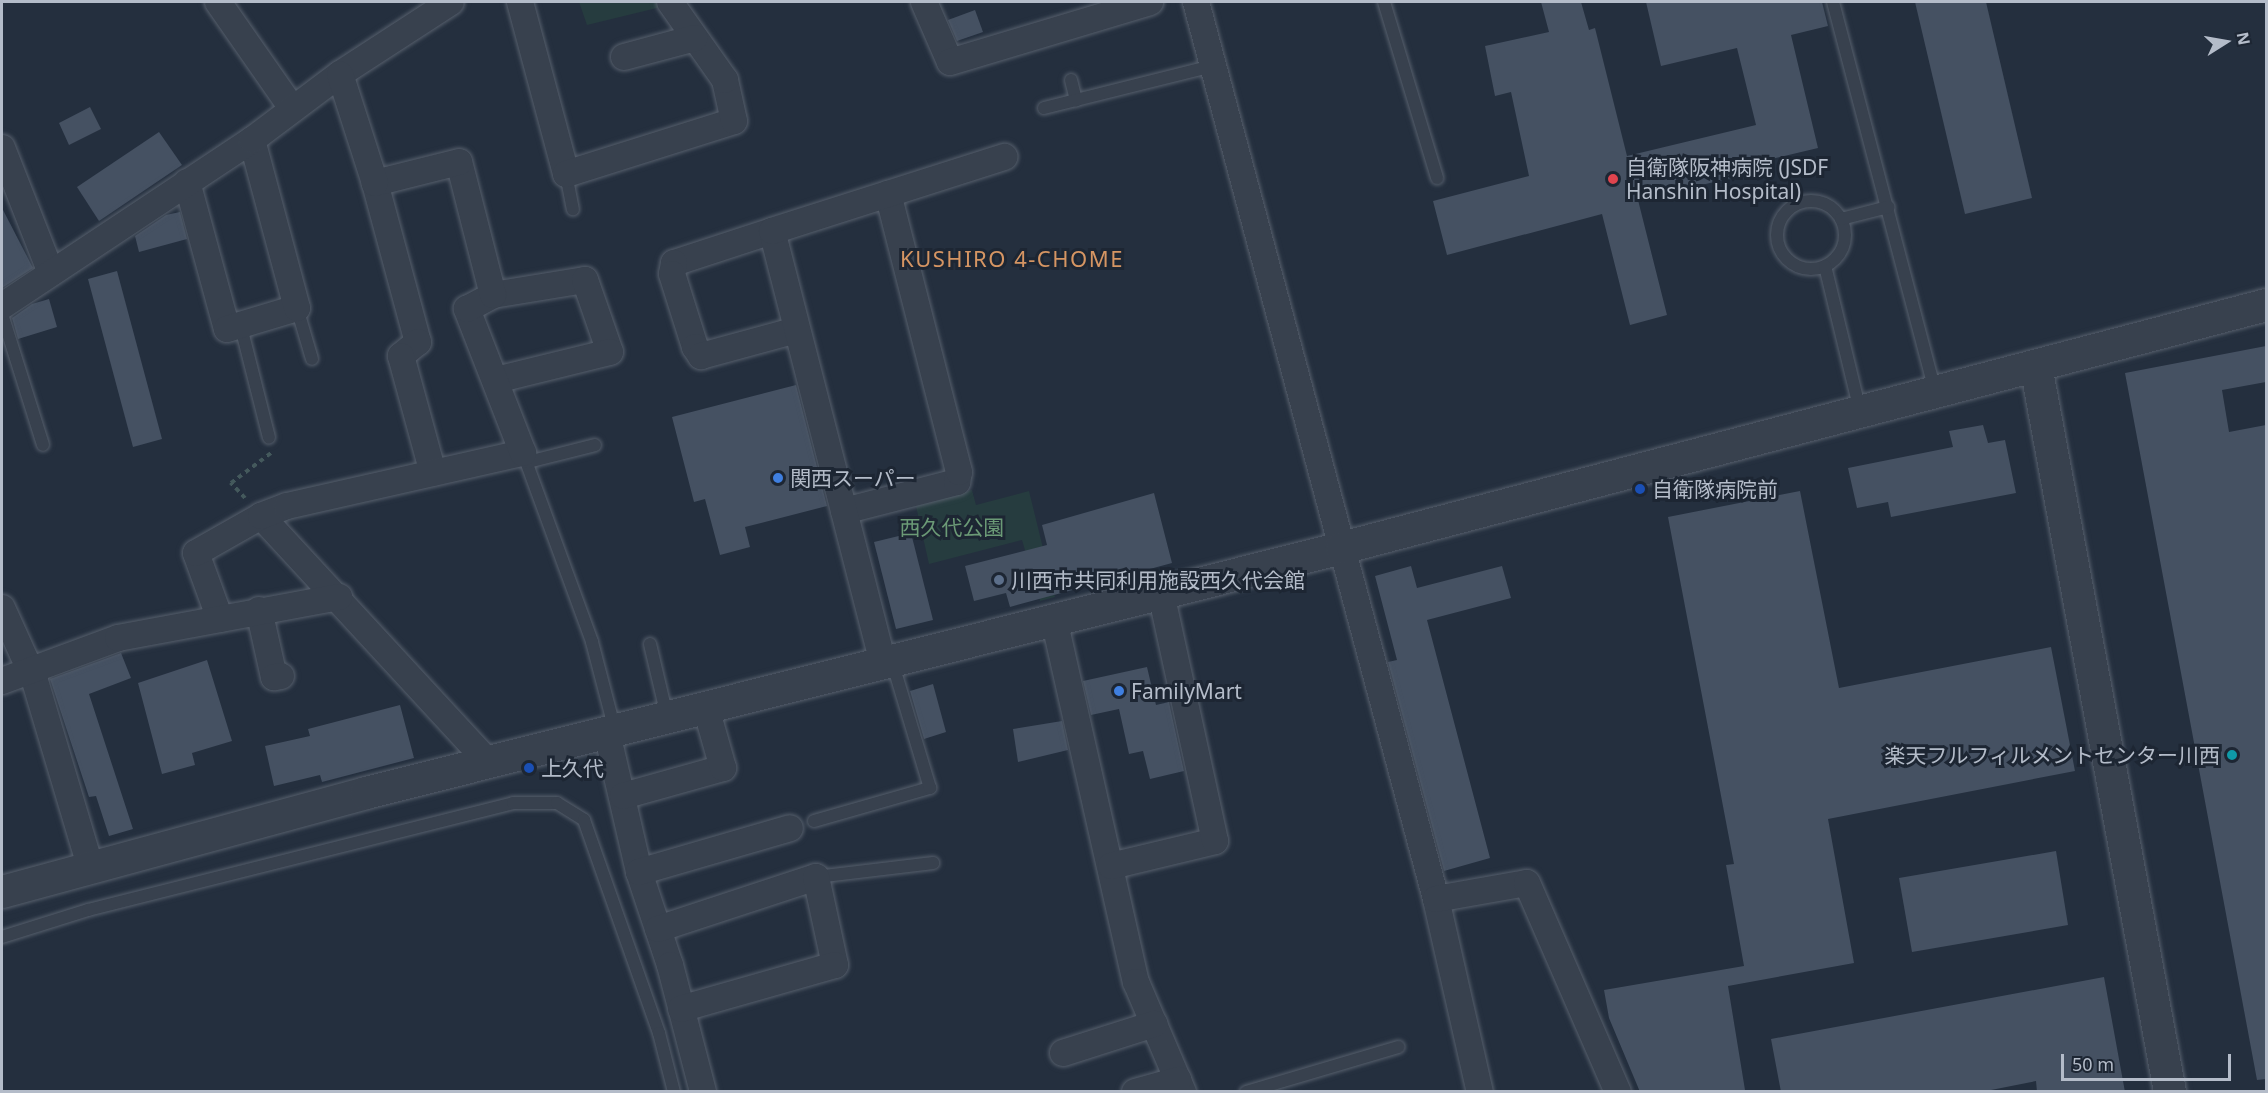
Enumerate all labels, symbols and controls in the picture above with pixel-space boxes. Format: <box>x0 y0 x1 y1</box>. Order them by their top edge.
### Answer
north arrow <box>2196 12 2256 72</box>
text: N <box>2232 30 2256 47</box>
place label: 自衛隊阪神病院 (JSDF Hanshin Hospital) <box>1626 154 1830 204</box>
marker: 自衛隊阪神病院 (JSDF Hanshin Hospital) <box>1604 170 1622 188</box>
district label: KUSHIRO 4-CHOME <box>900 246 1124 272</box>
place label: 関西スーパー <box>790 465 916 491</box>
marker: 関西スーパー <box>771 471 785 485</box>
place label: 自衛隊病院前 <box>1652 476 1778 502</box>
marker: 自衛隊病院前 <box>1633 482 1647 496</box>
park label: 西久代公園 <box>900 514 1004 540</box>
place label: 川西市共同利用施設西久代会館 <box>1011 567 1305 593</box>
marker: 川西市共同利用施設西久代会館 <box>992 573 1006 587</box>
place label: FamilyMart <box>1131 678 1242 704</box>
marker: FamilyMart <box>1112 684 1126 698</box>
place label: 楽天フルフィルメントセンター川西 <box>1884 742 2220 768</box>
marker: 楽天フルフィルメントセンター川西 <box>2225 748 2239 762</box>
place label: 上久代 <box>541 755 604 781</box>
marker: 上久代 <box>522 761 536 775</box>
scale bar <box>2064 1042 2234 1080</box>
text: 50 m <box>2072 1052 2114 1076</box>

